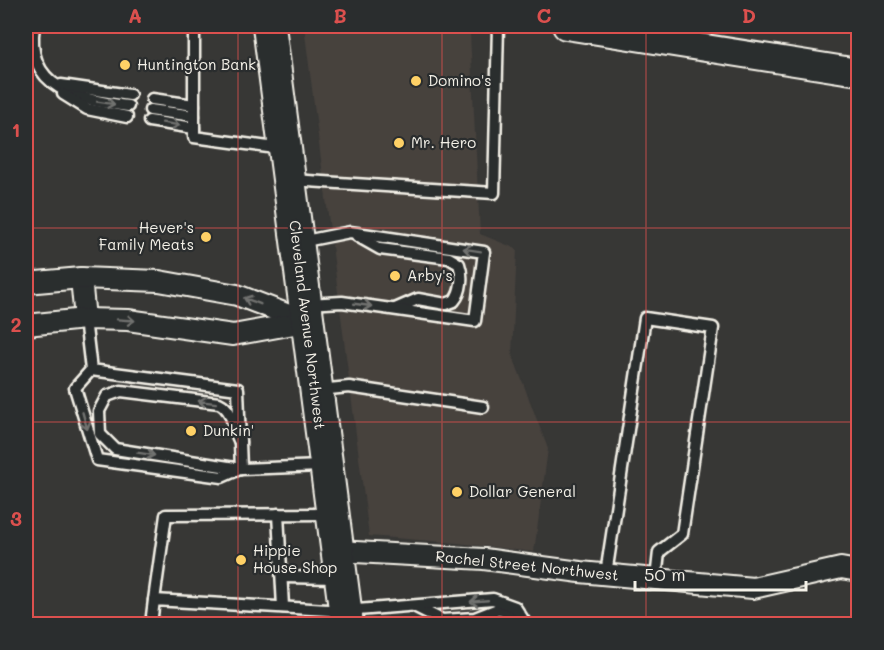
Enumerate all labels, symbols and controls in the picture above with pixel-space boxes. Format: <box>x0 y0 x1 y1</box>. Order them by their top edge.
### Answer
text: A <box>128 2 142 28</box>
text: B <box>333 2 347 28</box>
text: C <box>537 2 552 28</box>
text: D <box>742 2 756 28</box>
place label: Huntington Bank <box>137 54 256 74</box>
marker: Huntington Bank <box>118 58 132 72</box>
place label: Domino's <box>428 70 492 90</box>
marker: Domino's <box>409 74 423 88</box>
one-way arrow <box>96 98 115 109</box>
text: 1 <box>12 116 20 142</box>
one-way arrow <box>161 119 181 130</box>
place label: Mr. Hero <box>411 132 476 152</box>
marker: Mr. Hero <box>392 136 406 150</box>
place label: Hever's Family Meats <box>99 217 194 254</box>
street label: Cleveland Avenue Northwest <box>285 219 331 431</box>
marker: Hever's Family Meats <box>199 230 213 244</box>
one-way arrow <box>463 245 483 256</box>
place label: Arby's <box>407 265 453 285</box>
marker: Arby's <box>388 269 402 283</box>
one-way arrow <box>244 295 262 306</box>
one-way arrow <box>352 299 372 310</box>
text: 2 <box>10 311 22 337</box>
one-way arrow <box>115 315 135 326</box>
one-way arrow <box>198 396 218 407</box>
one-way arrow <box>80 411 91 430</box>
place label: Dunkin' <box>203 420 254 440</box>
marker: Dunkin' <box>184 424 198 438</box>
one-way arrow <box>136 449 156 460</box>
place label: Dollar General <box>469 481 576 501</box>
marker: Dollar General <box>450 485 464 499</box>
text: 3 <box>10 505 22 531</box>
place label: Hippie House Shop <box>253 540 337 577</box>
street label: Rachel Street Northwest <box>435 545 620 585</box>
marker: Hippie House Shop <box>234 553 248 567</box>
scale bar <box>635 554 806 592</box>
text: 50 m <box>644 562 686 586</box>
one-way arrow <box>470 595 490 606</box>

